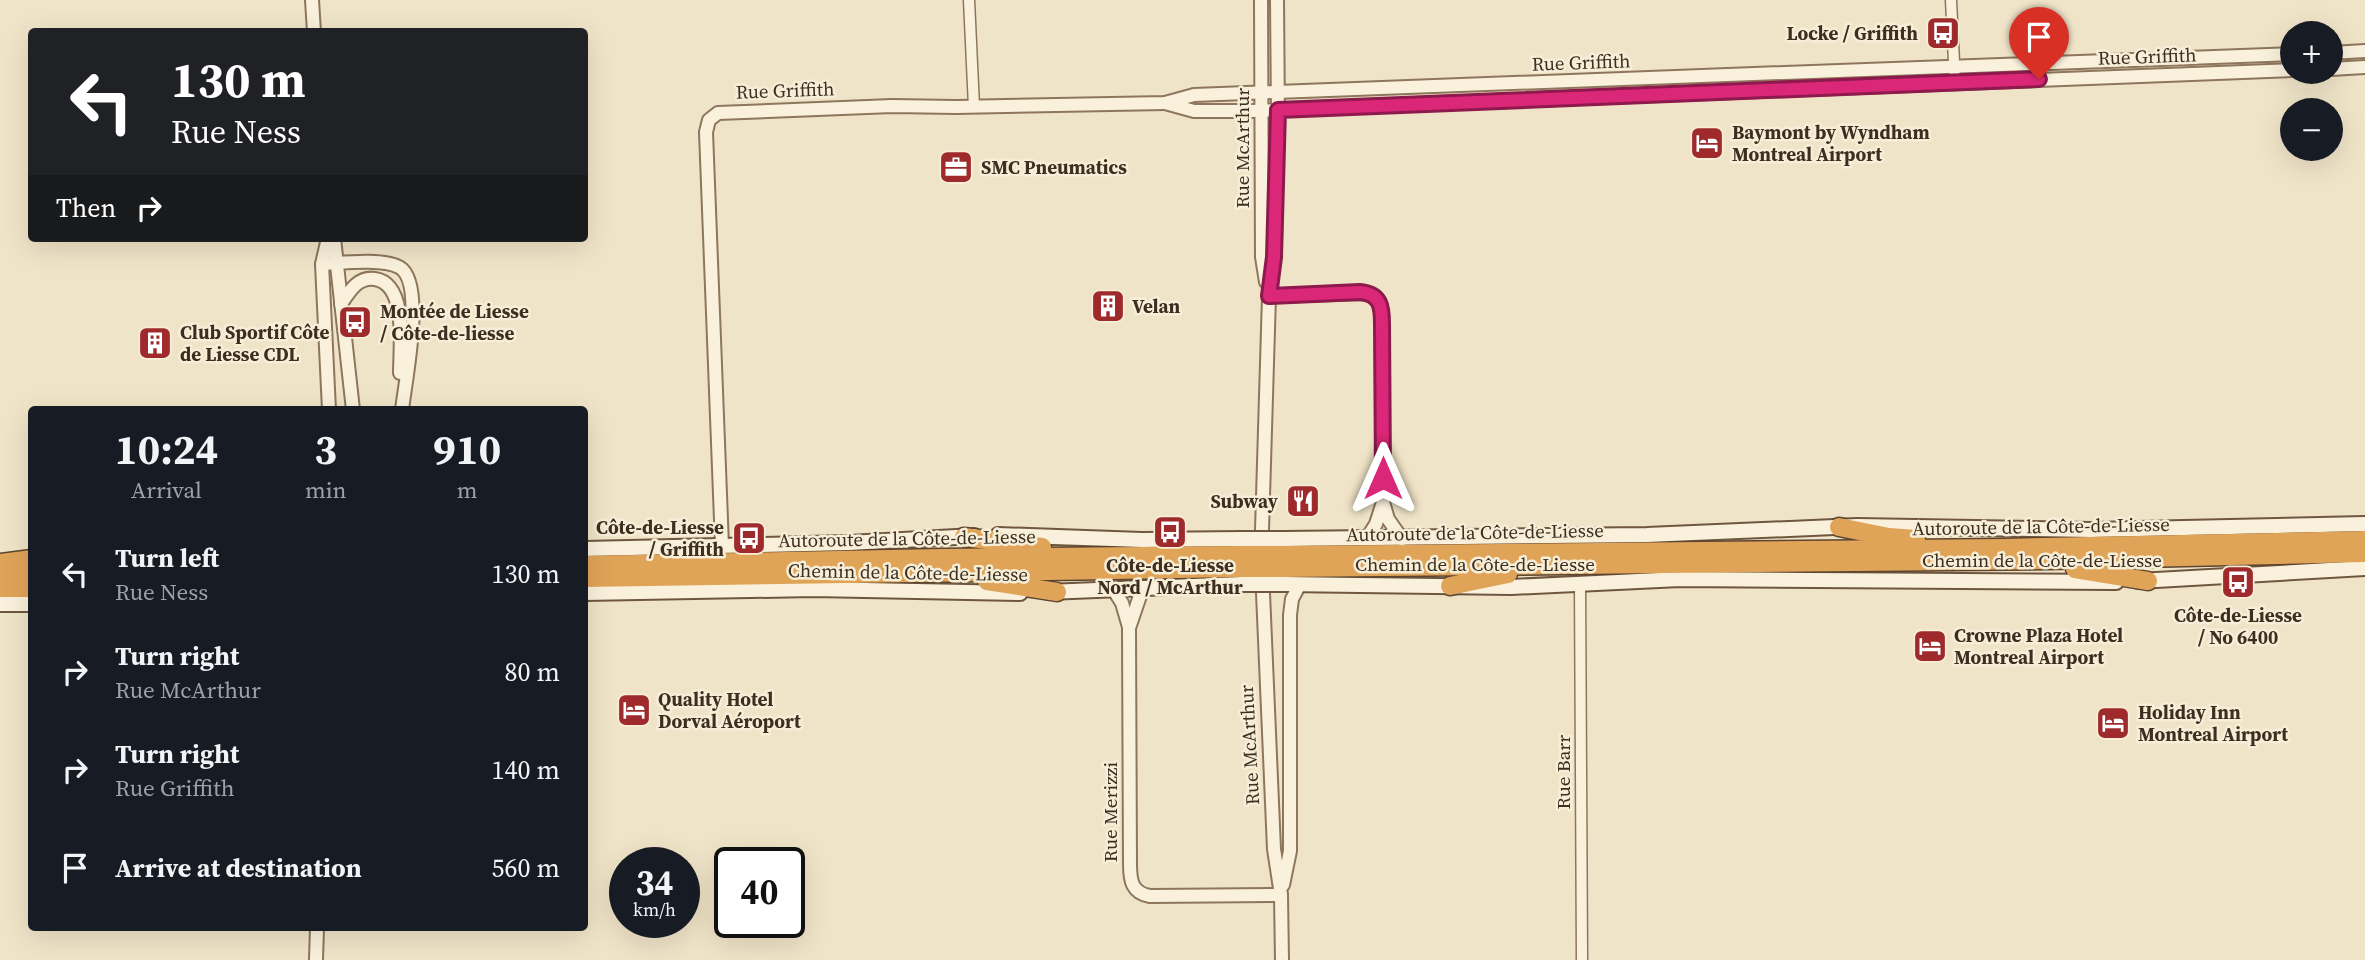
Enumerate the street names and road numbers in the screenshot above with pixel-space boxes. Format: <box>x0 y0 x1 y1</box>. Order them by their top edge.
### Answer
street label: Rue Griffith <box>2097 41 2197 71</box>
street label: Rue Griffith <box>1531 47 1631 77</box>
street label: Rue Griffith <box>735 75 835 105</box>
street label: Rue McArthur <box>1229 88 1255 208</box>
street label: Autoroute de la Côte-de-Liesse <box>1912 511 2170 541</box>
street label: Autoroute de la Côte-de-Liesse <box>1346 517 1604 547</box>
street label: Autoroute de la Côte-de-Liesse <box>778 523 1036 553</box>
street label: Chemin de la Côte-de-Liesse <box>1922 547 2162 573</box>
street label: Chemin de la Côte-de-Liesse <box>1355 551 1595 577</box>
street label: Chemin de la Côte-de-Liesse <box>788 557 1028 587</box>
street label: Rue McArthur <box>1233 684 1265 806</box>
street label: Rue Barr <box>1550 735 1576 809</box>
street label: Rue Merizzi <box>1097 762 1123 862</box>

